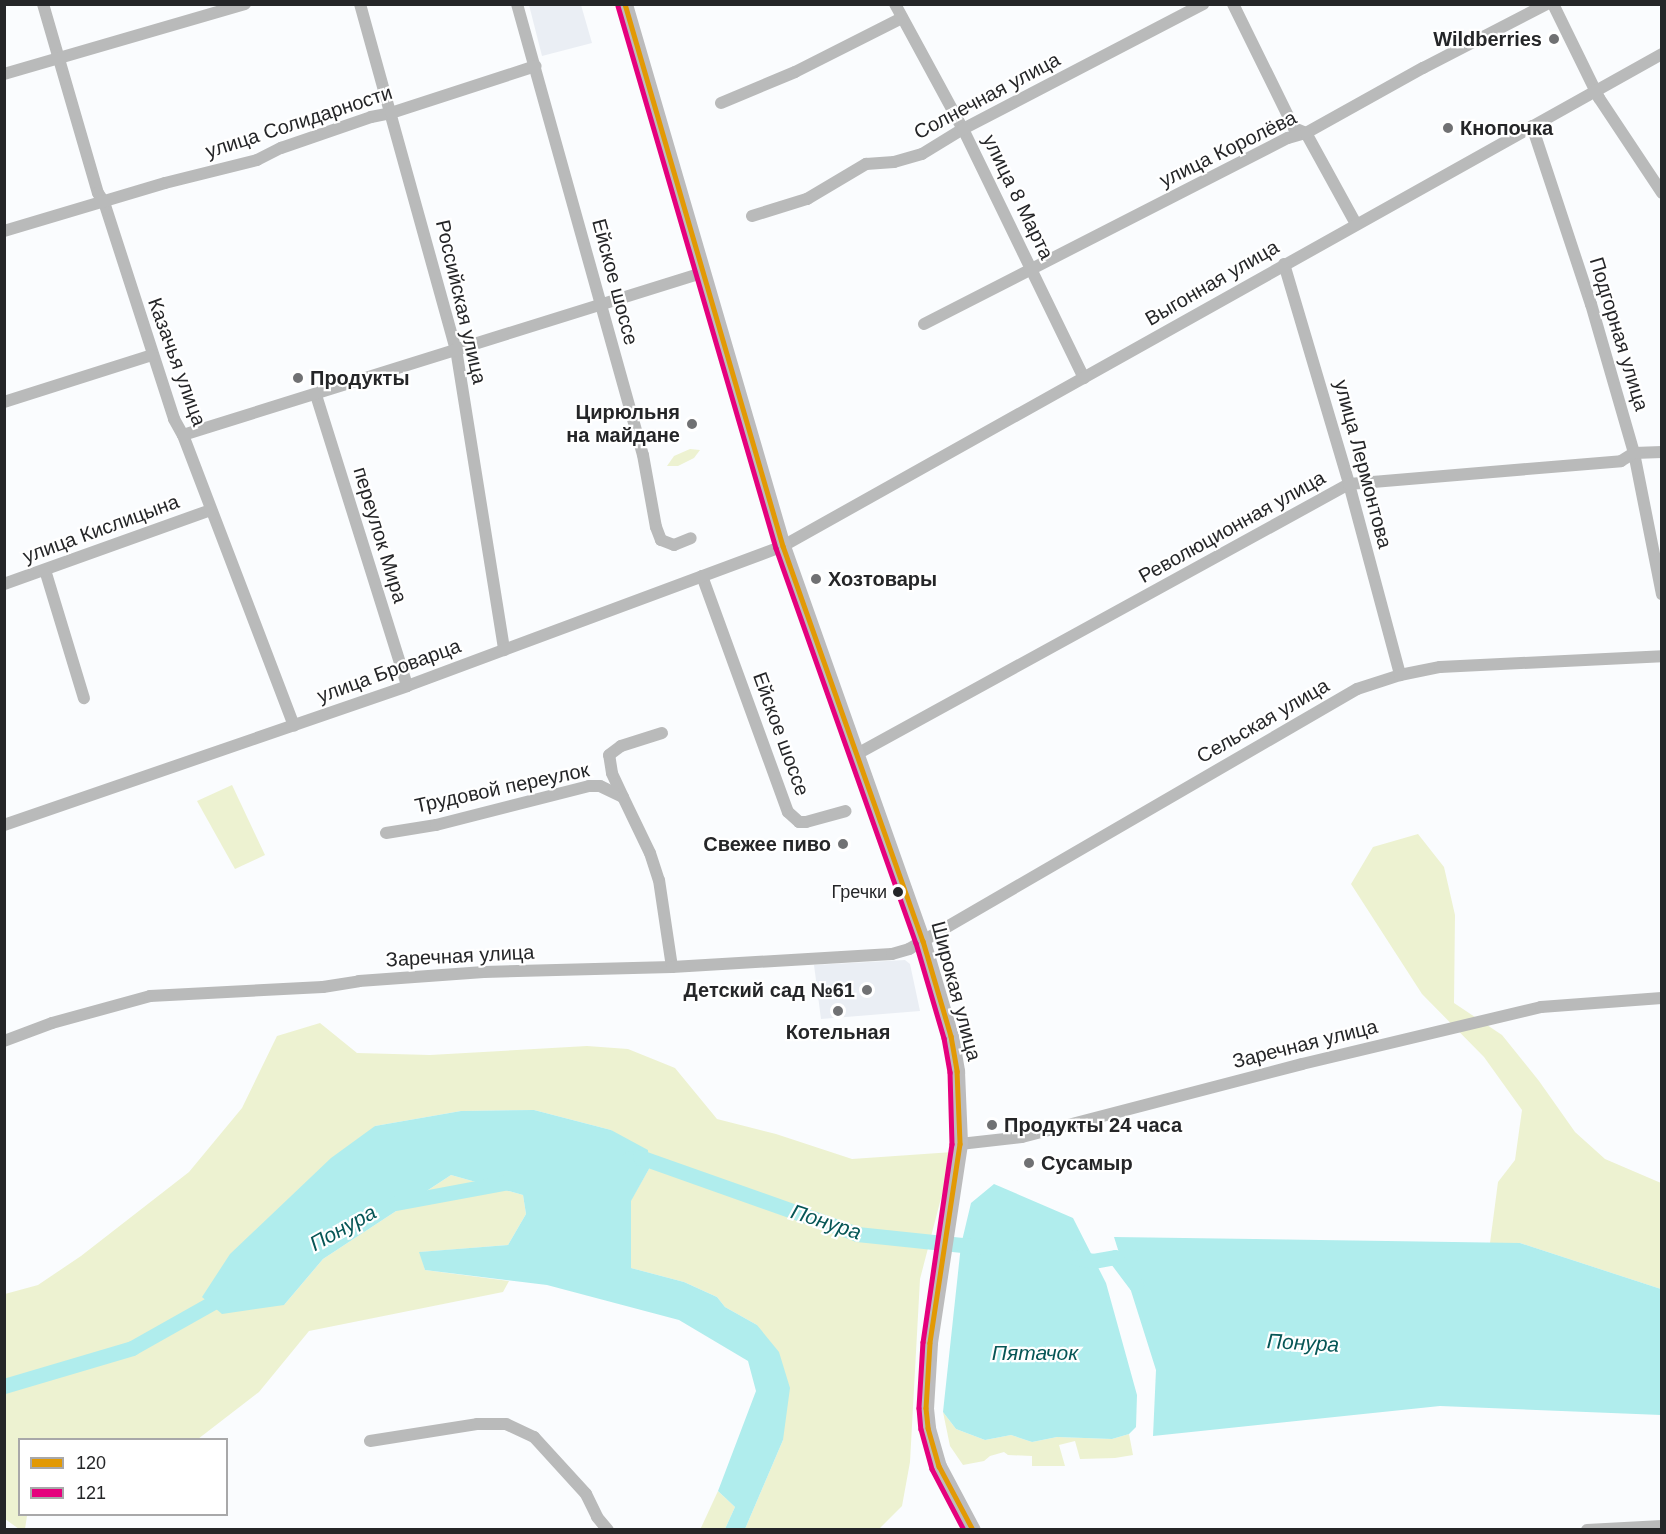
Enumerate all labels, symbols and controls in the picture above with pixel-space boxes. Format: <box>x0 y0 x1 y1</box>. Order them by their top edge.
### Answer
place label: Wildberries <box>1433 27 1542 51</box>
marker: Wildberries <box>1547 32 1561 46</box>
street label: Солнечная улица <box>910 47 1064 145</box>
street label: улица Солидарности <box>203 80 395 164</box>
street label: улица Королёва <box>1156 105 1300 193</box>
place label: Кнопочка <box>1460 116 1553 140</box>
marker: Кнопочка <box>1441 121 1455 135</box>
street label: улица 8 Марта <box>977 131 1059 263</box>
street label: Ейское шоссе <box>587 216 643 348</box>
street label: Российская улица <box>430 218 492 386</box>
street label: Выгонная улица <box>1141 235 1283 331</box>
street label: Подгорная улица <box>1584 254 1654 414</box>
street label: Казачья улица <box>143 295 211 429</box>
place label: Продукты <box>310 366 409 390</box>
marker: Продукты <box>291 371 305 385</box>
street label: улица Лермонтова <box>1329 377 1397 551</box>
place label: Цирюльня на майдане <box>566 400 680 447</box>
marker: Цирюльня на майдане <box>685 417 699 431</box>
street label: переулок Мира <box>348 464 412 606</box>
street label: Революционная улица <box>1134 466 1330 588</box>
street label: улица Кислицына <box>20 490 182 568</box>
place label: Хозтовары <box>828 567 937 591</box>
marker: Хозтовары <box>809 572 823 586</box>
street label: улица Броварца <box>314 634 464 708</box>
street label: Ейское шоссе <box>748 669 814 799</box>
street label: Сельская улица <box>1193 673 1333 769</box>
street label: Трудовой переулок <box>413 758 591 818</box>
place label: Свежее пиво <box>703 832 831 856</box>
marker: Свежее пиво <box>836 837 850 851</box>
place label: Гречки <box>832 881 887 903</box>
marker: Гречки <box>892 886 904 898</box>
street label: Широкая улица <box>926 919 986 1063</box>
street label: Заречная улица <box>385 940 535 972</box>
place label: Детский сад №61 <box>684 978 855 1002</box>
marker: Детский сад №61 <box>860 983 874 997</box>
marker: Котельная <box>831 1004 845 1018</box>
street label: Заречная улица <box>1230 1014 1380 1074</box>
place label: Котельная <box>786 1020 890 1044</box>
place label: Продукты 24 часа <box>1004 1113 1182 1137</box>
marker: Продукты 24 часа <box>985 1118 999 1132</box>
place label: Сусамыр <box>1041 1151 1133 1175</box>
marker: Сусамыр <box>1022 1156 1036 1170</box>
water label: Понура <box>305 1199 381 1257</box>
water label: Понура <box>788 1199 864 1245</box>
water label: Понура <box>1266 1329 1340 1357</box>
water label: Пятачок <box>992 1340 1078 1366</box>
legend <box>18 1438 228 1516</box>
text: 120 <box>76 1453 106 1473</box>
text: 121 <box>76 1483 106 1503</box>

